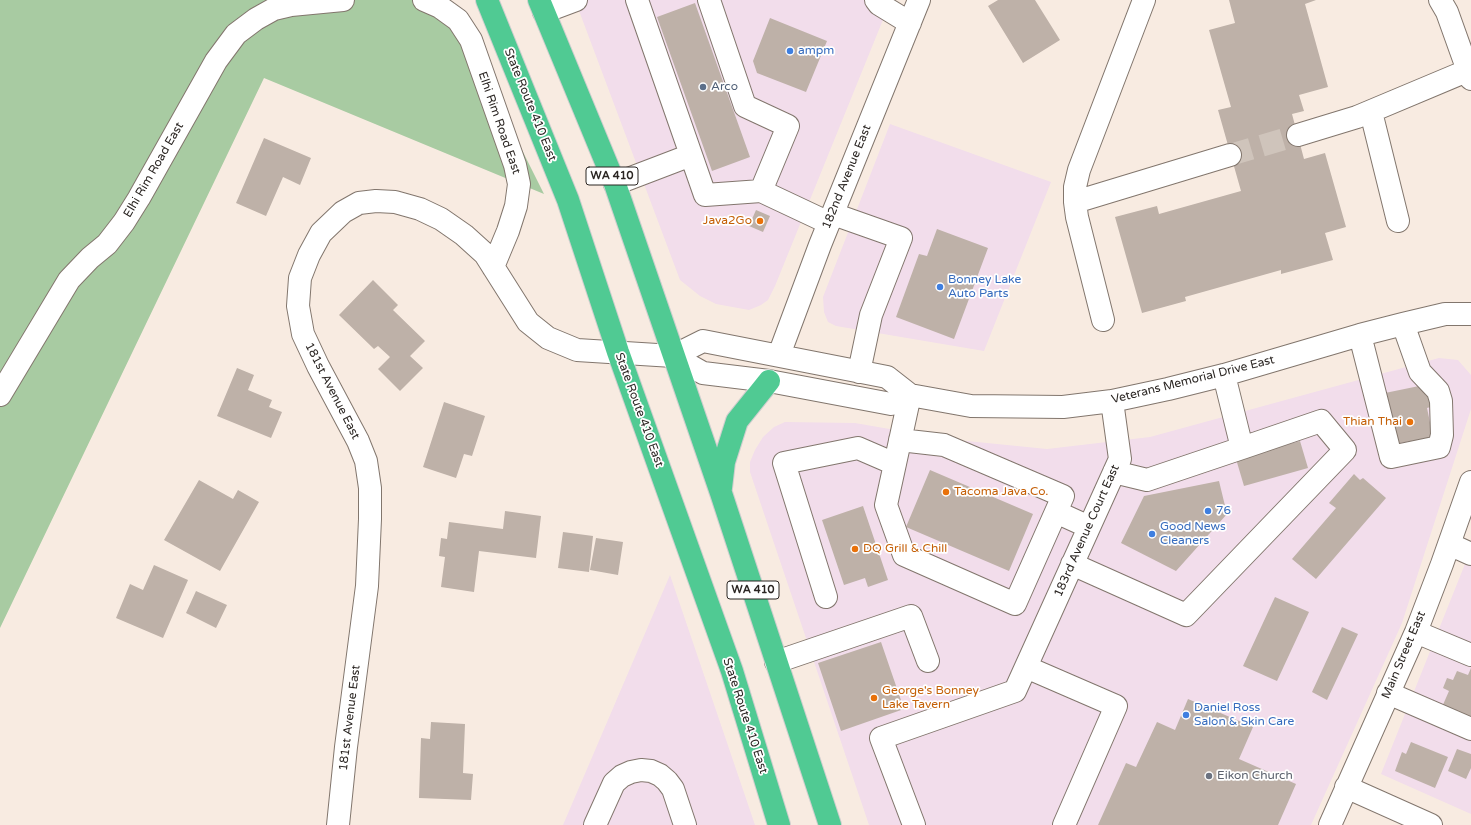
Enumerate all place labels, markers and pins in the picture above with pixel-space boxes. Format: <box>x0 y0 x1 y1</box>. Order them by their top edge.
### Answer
place label: ampm <box>798 44 834 58</box>
marker: ampm <box>785 46 795 56</box>
place label: Arco <box>711 80 738 94</box>
marker: Arco <box>698 82 708 92</box>
place label: Java2Go <box>703 214 752 228</box>
marker: Java2Go <box>755 216 765 226</box>
place label: Bonney Lake Auto Parts <box>948 273 1021 301</box>
marker: Bonney Lake Auto Parts <box>935 282 945 292</box>
place label: Thian Thai <box>1343 415 1402 429</box>
marker: Thian Thai <box>1405 417 1415 427</box>
place label: Tacoma Java Co. <box>954 485 1048 499</box>
marker: Tacoma Java Co. <box>941 487 951 497</box>
place label: 76 <box>1216 504 1231 518</box>
marker: 76 <box>1203 506 1213 516</box>
place label: Good News Cleaners <box>1160 520 1226 548</box>
marker: Good News Cleaners <box>1147 529 1157 539</box>
place label: DQ Grill & Chill <box>863 542 947 556</box>
marker: DQ Grill & Chill <box>850 544 860 554</box>
place label: George's Bonney Lake Tavern <box>882 684 979 712</box>
marker: George's Bonney Lake Tavern <box>869 693 879 703</box>
place label: Daniel Ross Salon & Skin Care <box>1194 701 1294 729</box>
marker: Daniel Ross Salon & Skin Care <box>1181 710 1191 720</box>
place label: Eikon Church <box>1217 769 1293 783</box>
marker: Eikon Church <box>1204 771 1214 781</box>

